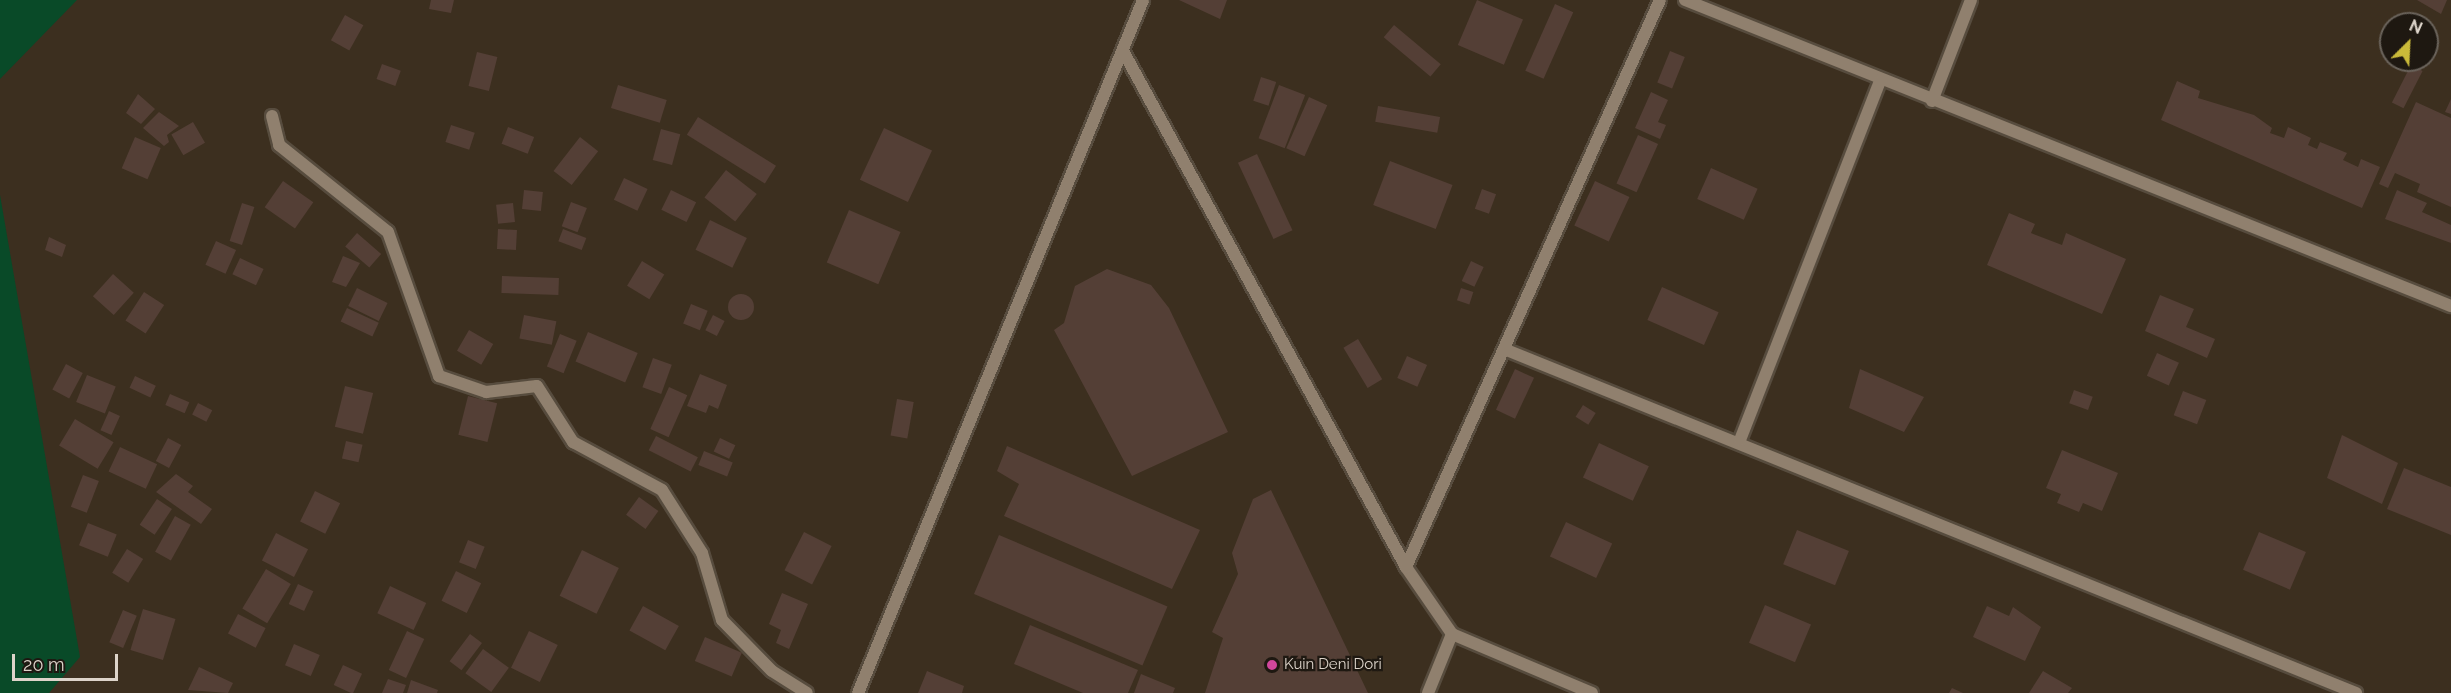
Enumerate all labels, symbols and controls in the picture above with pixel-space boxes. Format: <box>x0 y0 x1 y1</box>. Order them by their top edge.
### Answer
north arrow <box>2379 12 2439 72</box>
text: N <box>2406 16 2425 38</box>
scale bar <box>15 642 122 680</box>
text: 20 m <box>23 654 65 675</box>
place label: Kuin Deni Dori <box>1284 656 1382 674</box>
marker: Kuin Deni Dori <box>1265 658 1279 672</box>

